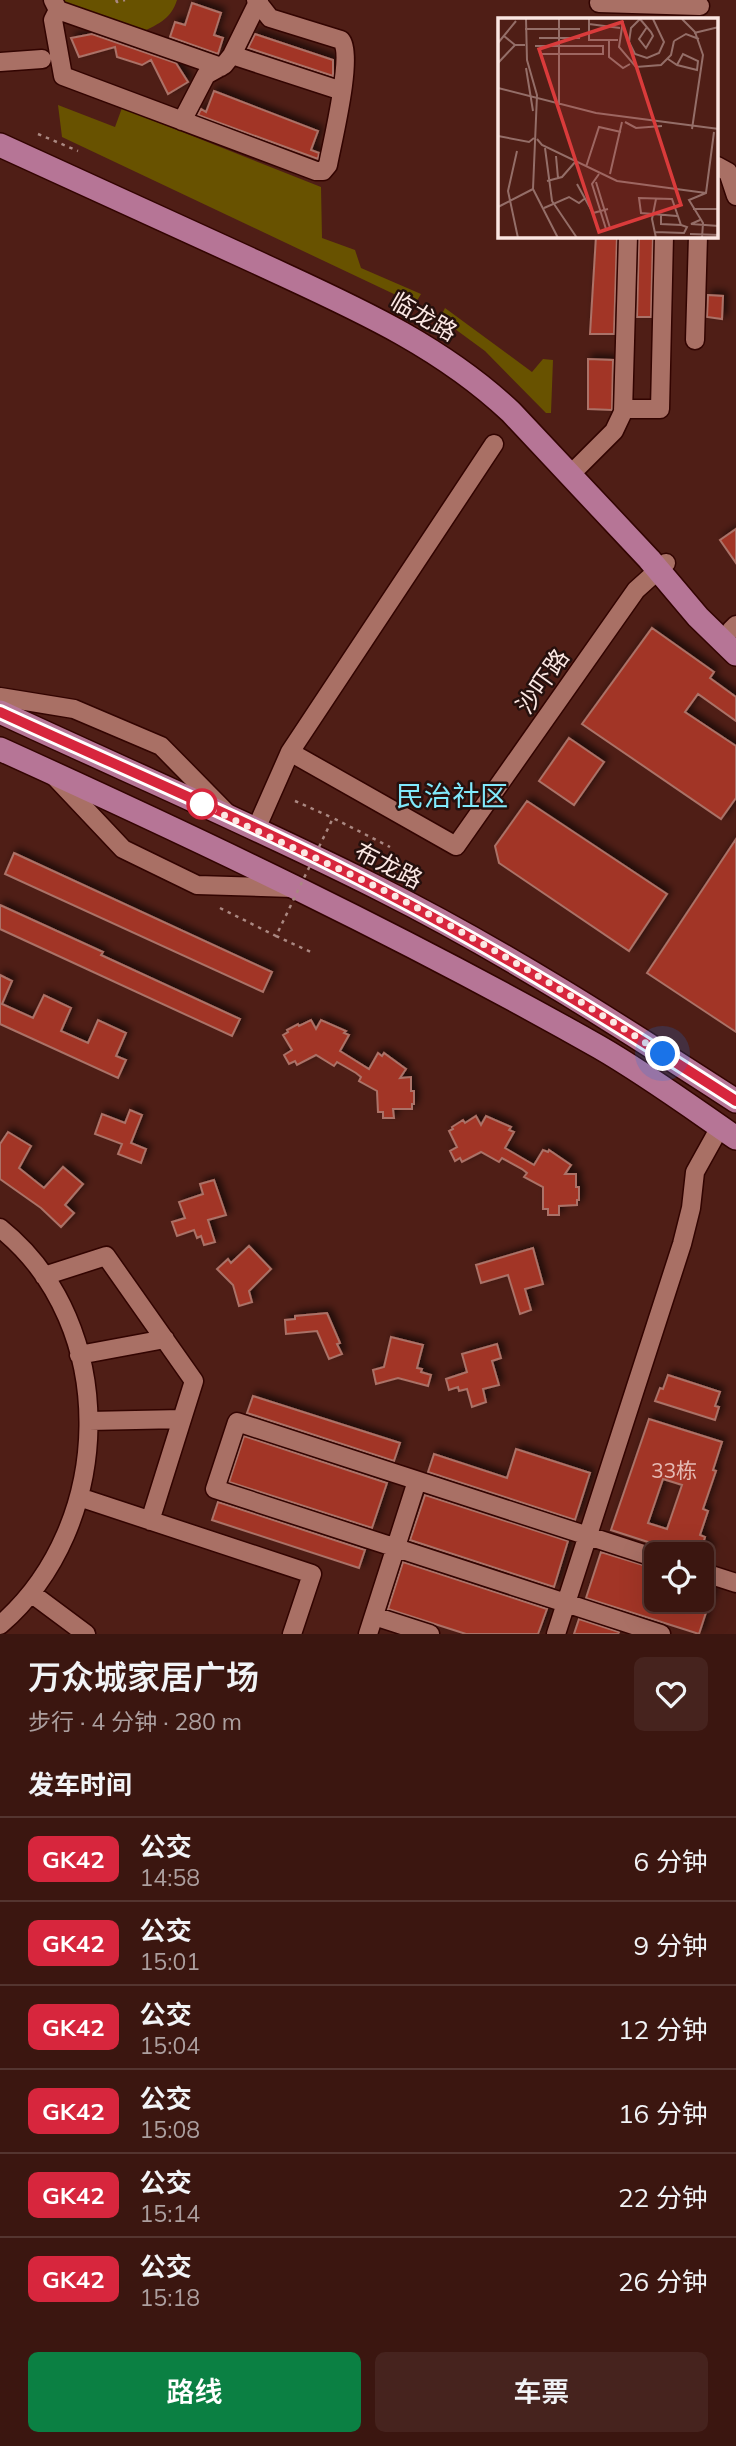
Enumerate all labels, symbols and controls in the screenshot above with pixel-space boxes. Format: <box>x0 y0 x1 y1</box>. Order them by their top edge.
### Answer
inset map <box>498 18 718 238</box>
street label: 临龙路 <box>385 285 463 347</box>
street label: 沙吓路 <box>509 643 575 719</box>
district label: 民治社区 <box>396 778 508 813</box>
unlabelled marker <box>187 789 217 819</box>
street label: 布龙路 <box>350 835 428 895</box>
your location <box>645 1036 680 1071</box>
house number: 33栋 <box>651 1457 697 1483</box>
map controls <box>644 1542 714 1612</box>
button: locate <box>644 1542 714 1612</box>
text: 万众城家居广场 <box>28 1656 259 1697</box>
button: heart <box>634 1657 708 1731</box>
text: 步行 · 4 分钟 · 280 m <box>28 1707 242 1736</box>
text: 发车时间 <box>28 1768 132 1801</box>
text: 公交 <box>140 1830 192 1863</box>
text: GK42 <box>42 1844 105 1874</box>
text: 6 分钟 <box>634 1845 708 1878</box>
text: 14:58 <box>140 1863 200 1892</box>
text: 公交 <box>140 1914 192 1947</box>
text: GK42 <box>42 1928 105 1958</box>
text: 9 分钟 <box>634 1929 708 1962</box>
text: 15:01 <box>140 1947 200 1976</box>
text: 公交 <box>140 1998 192 2031</box>
text: GK42 <box>42 2012 105 2042</box>
text: 12 分钟 <box>618 2013 708 2046</box>
text: 15:04 <box>140 2031 200 2060</box>
text: 公交 <box>140 2082 192 2115</box>
text: GK42 <box>42 2096 105 2126</box>
text: 16 分钟 <box>618 2097 708 2130</box>
text: 15:08 <box>140 2115 200 2144</box>
text: 公交 <box>140 2166 192 2199</box>
text: GK42 <box>42 2180 105 2210</box>
text: 22 分钟 <box>618 2181 708 2214</box>
text: 15:14 <box>140 2199 200 2228</box>
text: 公交 <box>140 2250 192 2283</box>
text: GK42 <box>42 2264 105 2294</box>
text: 26 分钟 <box>618 2265 708 2298</box>
text: 15:18 <box>140 2283 200 2312</box>
button: 路线 <box>28 2352 361 2432</box>
button: 车票 <box>375 2352 708 2432</box>

